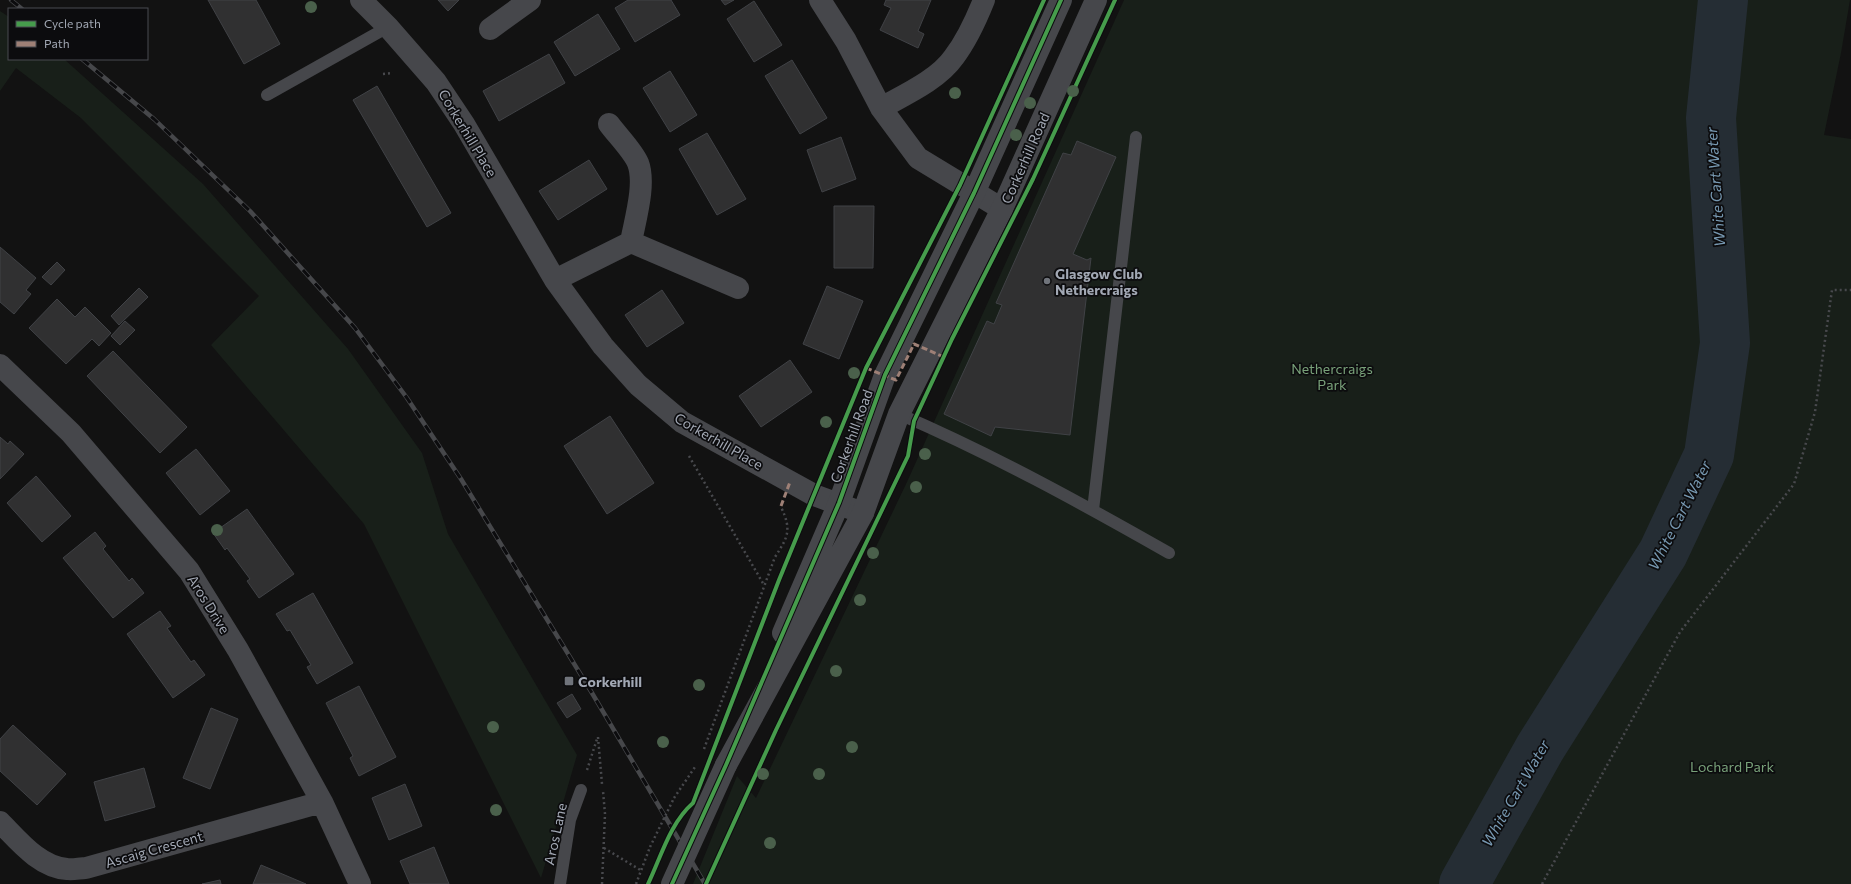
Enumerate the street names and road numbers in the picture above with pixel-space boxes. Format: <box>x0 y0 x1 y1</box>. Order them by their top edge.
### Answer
street label: Corkerhill Place <box>435 86 501 180</box>
street label: Corkerhill Road <box>997 110 1053 206</box>
street label: Corkerhill Road <box>826 387 876 485</box>
street label: Corkerhill Place <box>672 409 766 473</box>
street label: Aros Drive <box>184 571 234 637</box>
street label: Aros Lane <box>540 801 570 867</box>
street label: Ascaig Crescent <box>103 827 205 871</box>

